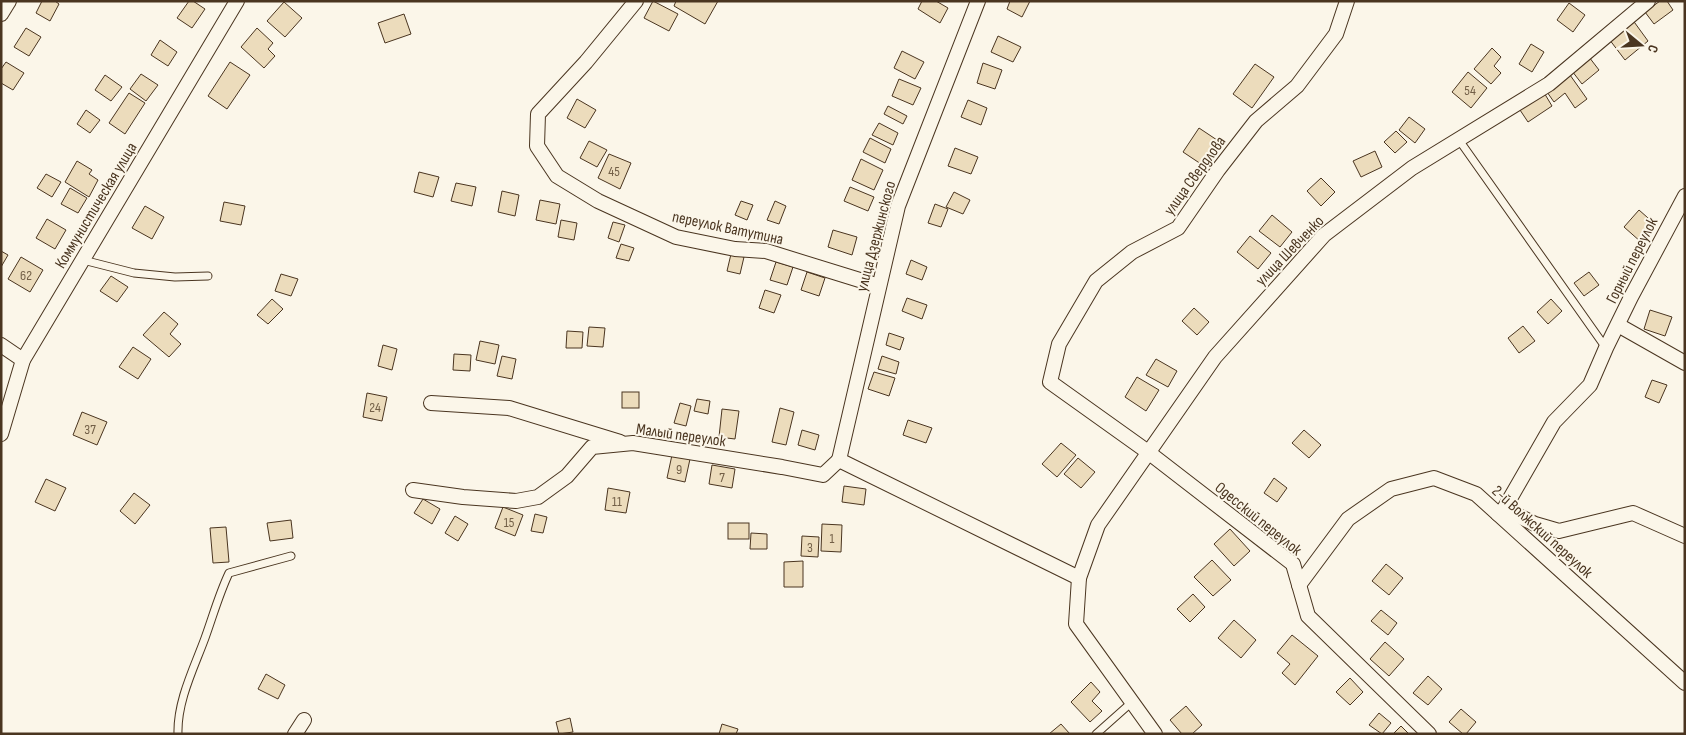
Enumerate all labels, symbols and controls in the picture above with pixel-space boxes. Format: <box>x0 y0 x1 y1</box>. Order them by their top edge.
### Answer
north arrow <box>1616 20 1666 70</box>
text: С <box>1644 43 1662 55</box>
house number: 54 <box>1464 82 1476 99</box>
street label: улица Свердлова <box>1160 133 1230 219</box>
street label: Коммунистическая улица <box>51 139 141 272</box>
house number: 45 <box>608 163 620 180</box>
street label: улица Дзержинского <box>853 179 900 294</box>
street label: переулок Ватутина <box>671 207 785 249</box>
street label: улица Шевченко <box>1252 212 1328 290</box>
street label: Горный переулок <box>1603 214 1663 307</box>
house number: 62 <box>20 267 32 284</box>
house number: 24 <box>369 399 381 416</box>
street label: Малый переулок <box>635 420 728 451</box>
house number: 37 <box>84 421 96 438</box>
house number: 9 <box>676 461 682 478</box>
house number: 7 <box>719 469 725 486</box>
street label: Одесский переулок <box>1211 478 1306 561</box>
street label: 2-й Волжский переулок <box>1488 482 1597 583</box>
house number: 11 <box>612 493 622 510</box>
house number: 15 <box>504 514 515 531</box>
house number: 1 <box>830 530 835 547</box>
house number: 3 <box>807 539 813 556</box>

